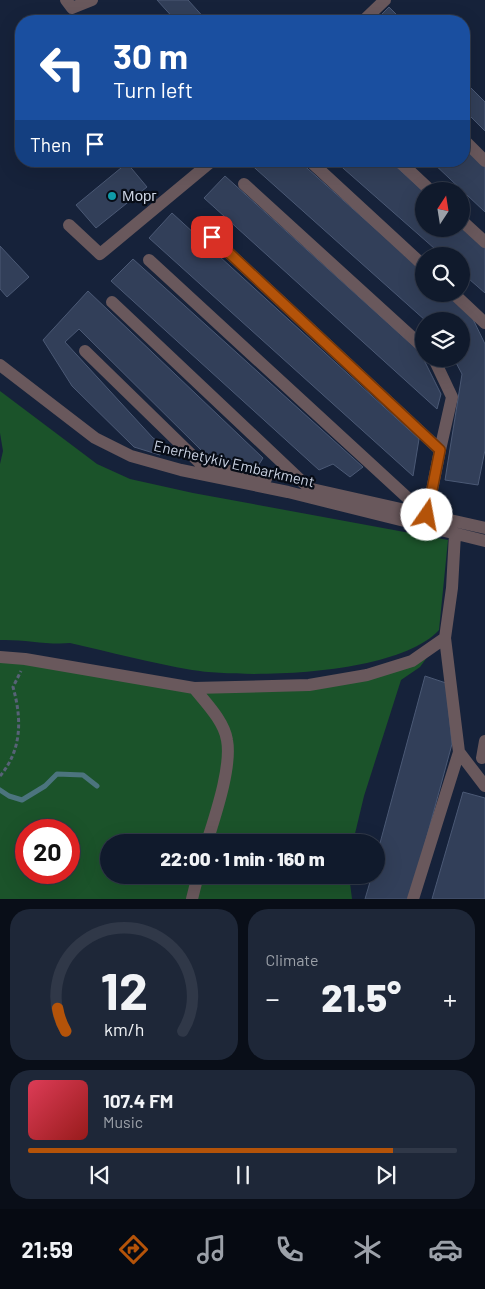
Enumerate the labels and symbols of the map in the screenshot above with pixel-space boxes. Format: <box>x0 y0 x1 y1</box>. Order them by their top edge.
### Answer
north arrow <box>415 182 470 238</box>
place label: Морг <box>122 186 157 204</box>
marker: Морг <box>106 190 118 202</box>
pin <box>191 216 233 258</box>
street label: Enerhetykiv Embarkment <box>152 436 316 490</box>
position arrow <box>400 488 452 540</box>
speed limit sign: 20 <box>15 819 80 884</box>

